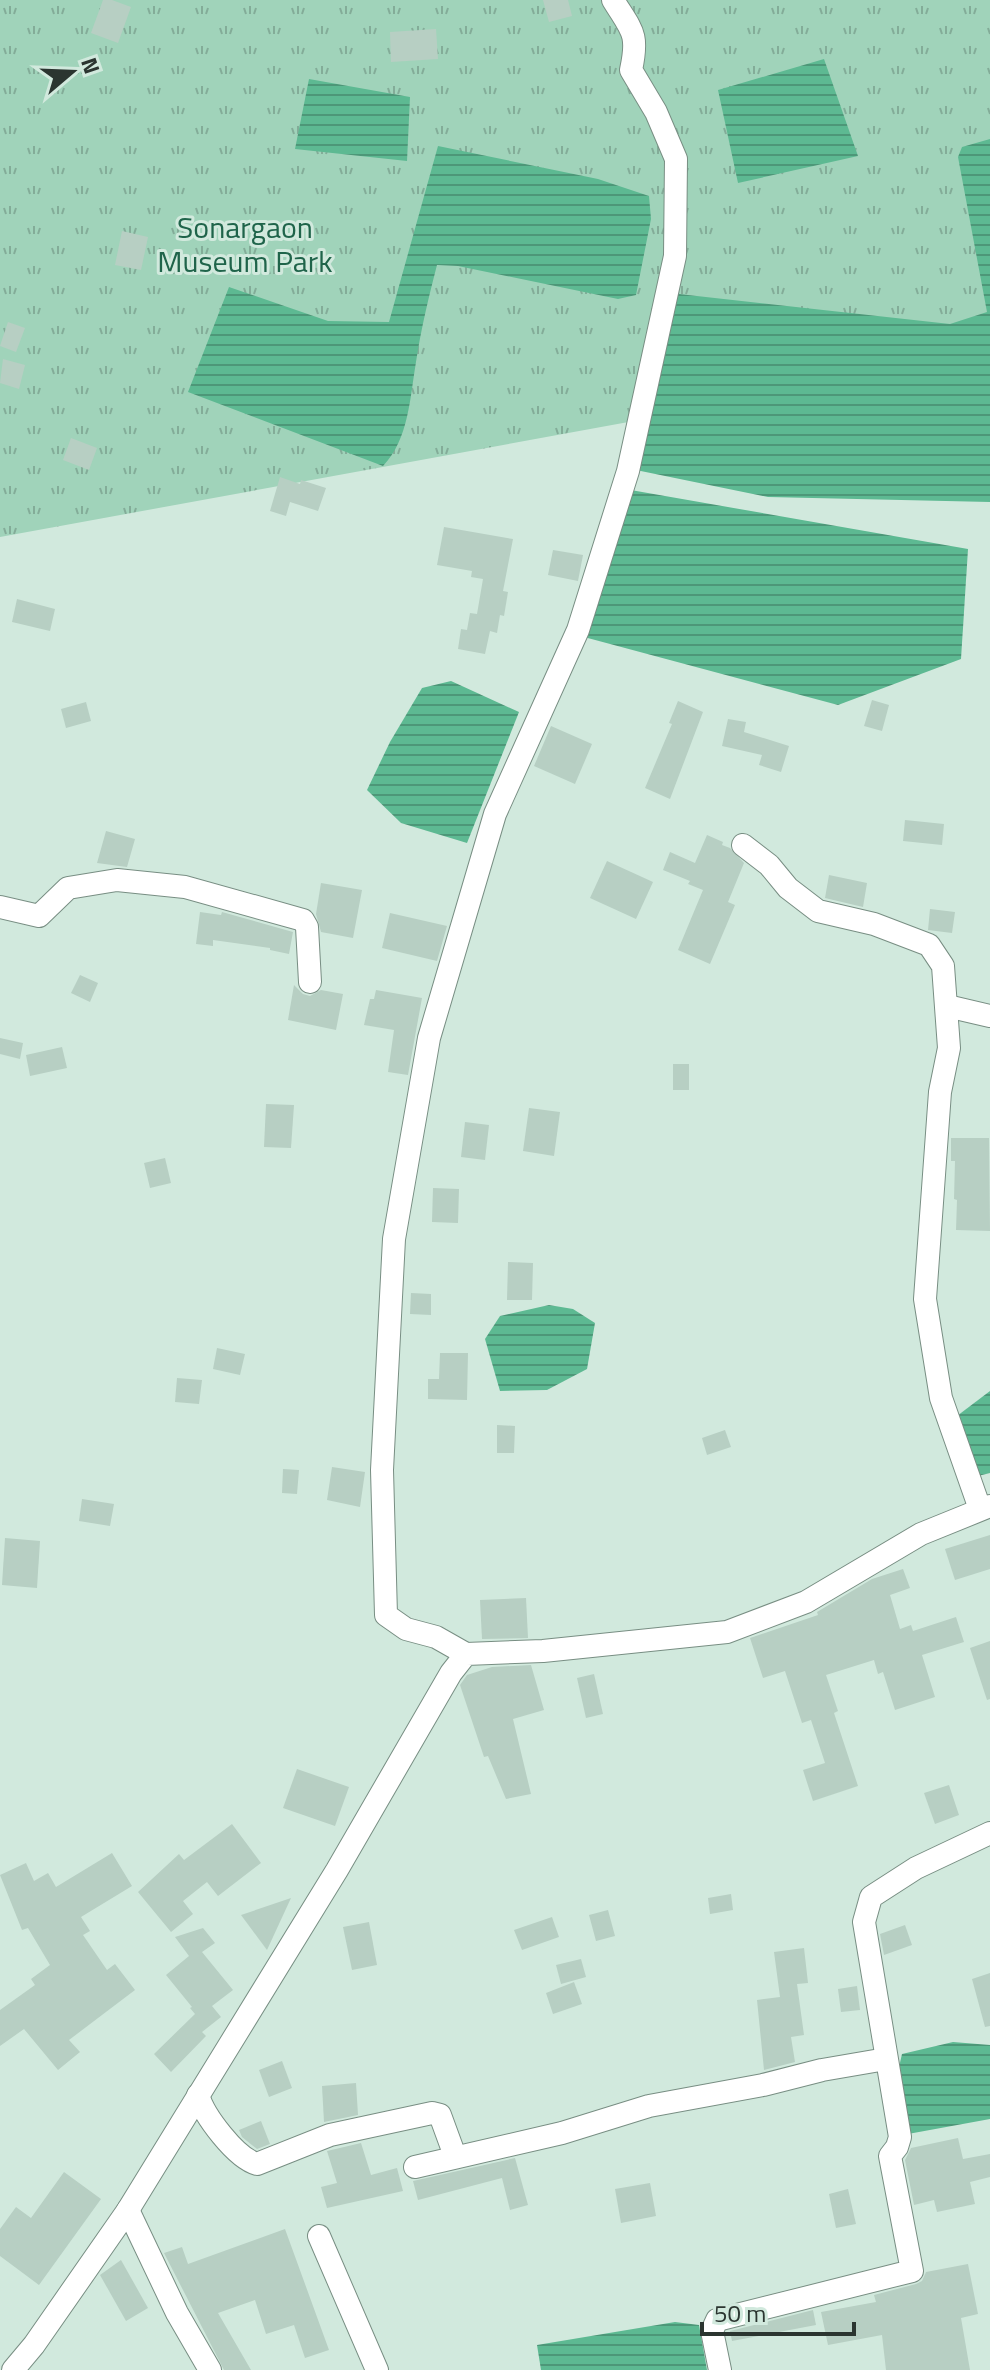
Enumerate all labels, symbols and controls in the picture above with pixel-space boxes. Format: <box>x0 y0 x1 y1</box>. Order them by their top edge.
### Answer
north arrow <box>32 32 112 112</box>
text: N <box>72 53 109 78</box>
park label: Sonargaon Museum Park <box>157 204 333 284</box>
scale bar <box>702 2286 854 2336</box>
text: 50 m <box>714 2295 766 2331</box>

